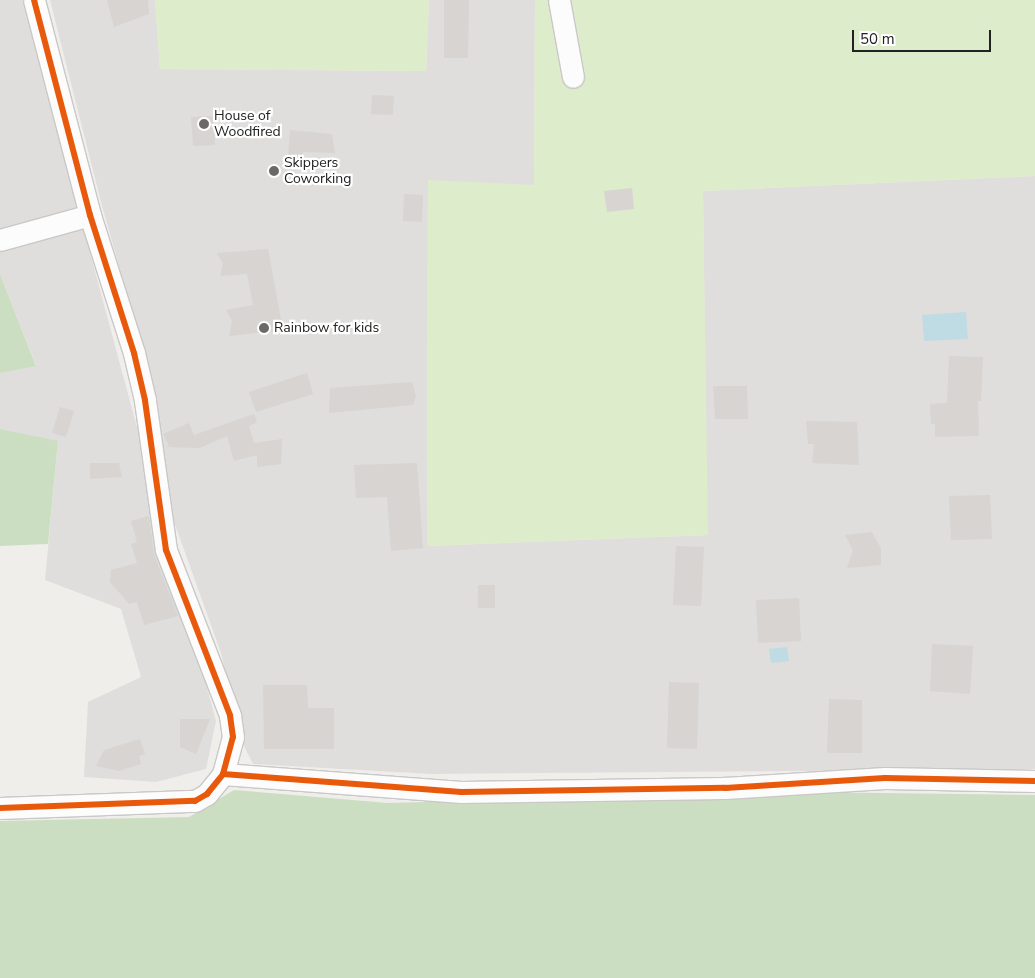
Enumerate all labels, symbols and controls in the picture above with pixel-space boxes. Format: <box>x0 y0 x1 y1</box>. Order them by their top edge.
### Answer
scale bar <box>855 20 994 52</box>
text: 50 m <box>860 29 895 49</box>
place label: House of Woodfired <box>214 108 281 140</box>
marker: House of Woodfired <box>198 118 210 130</box>
place label: Skippers Coworking <box>284 155 351 188</box>
marker: Skippers Coworking <box>268 165 280 177</box>
place label: Rainbow for kids <box>274 320 379 336</box>
marker: Rainbow for kids <box>258 322 270 334</box>

